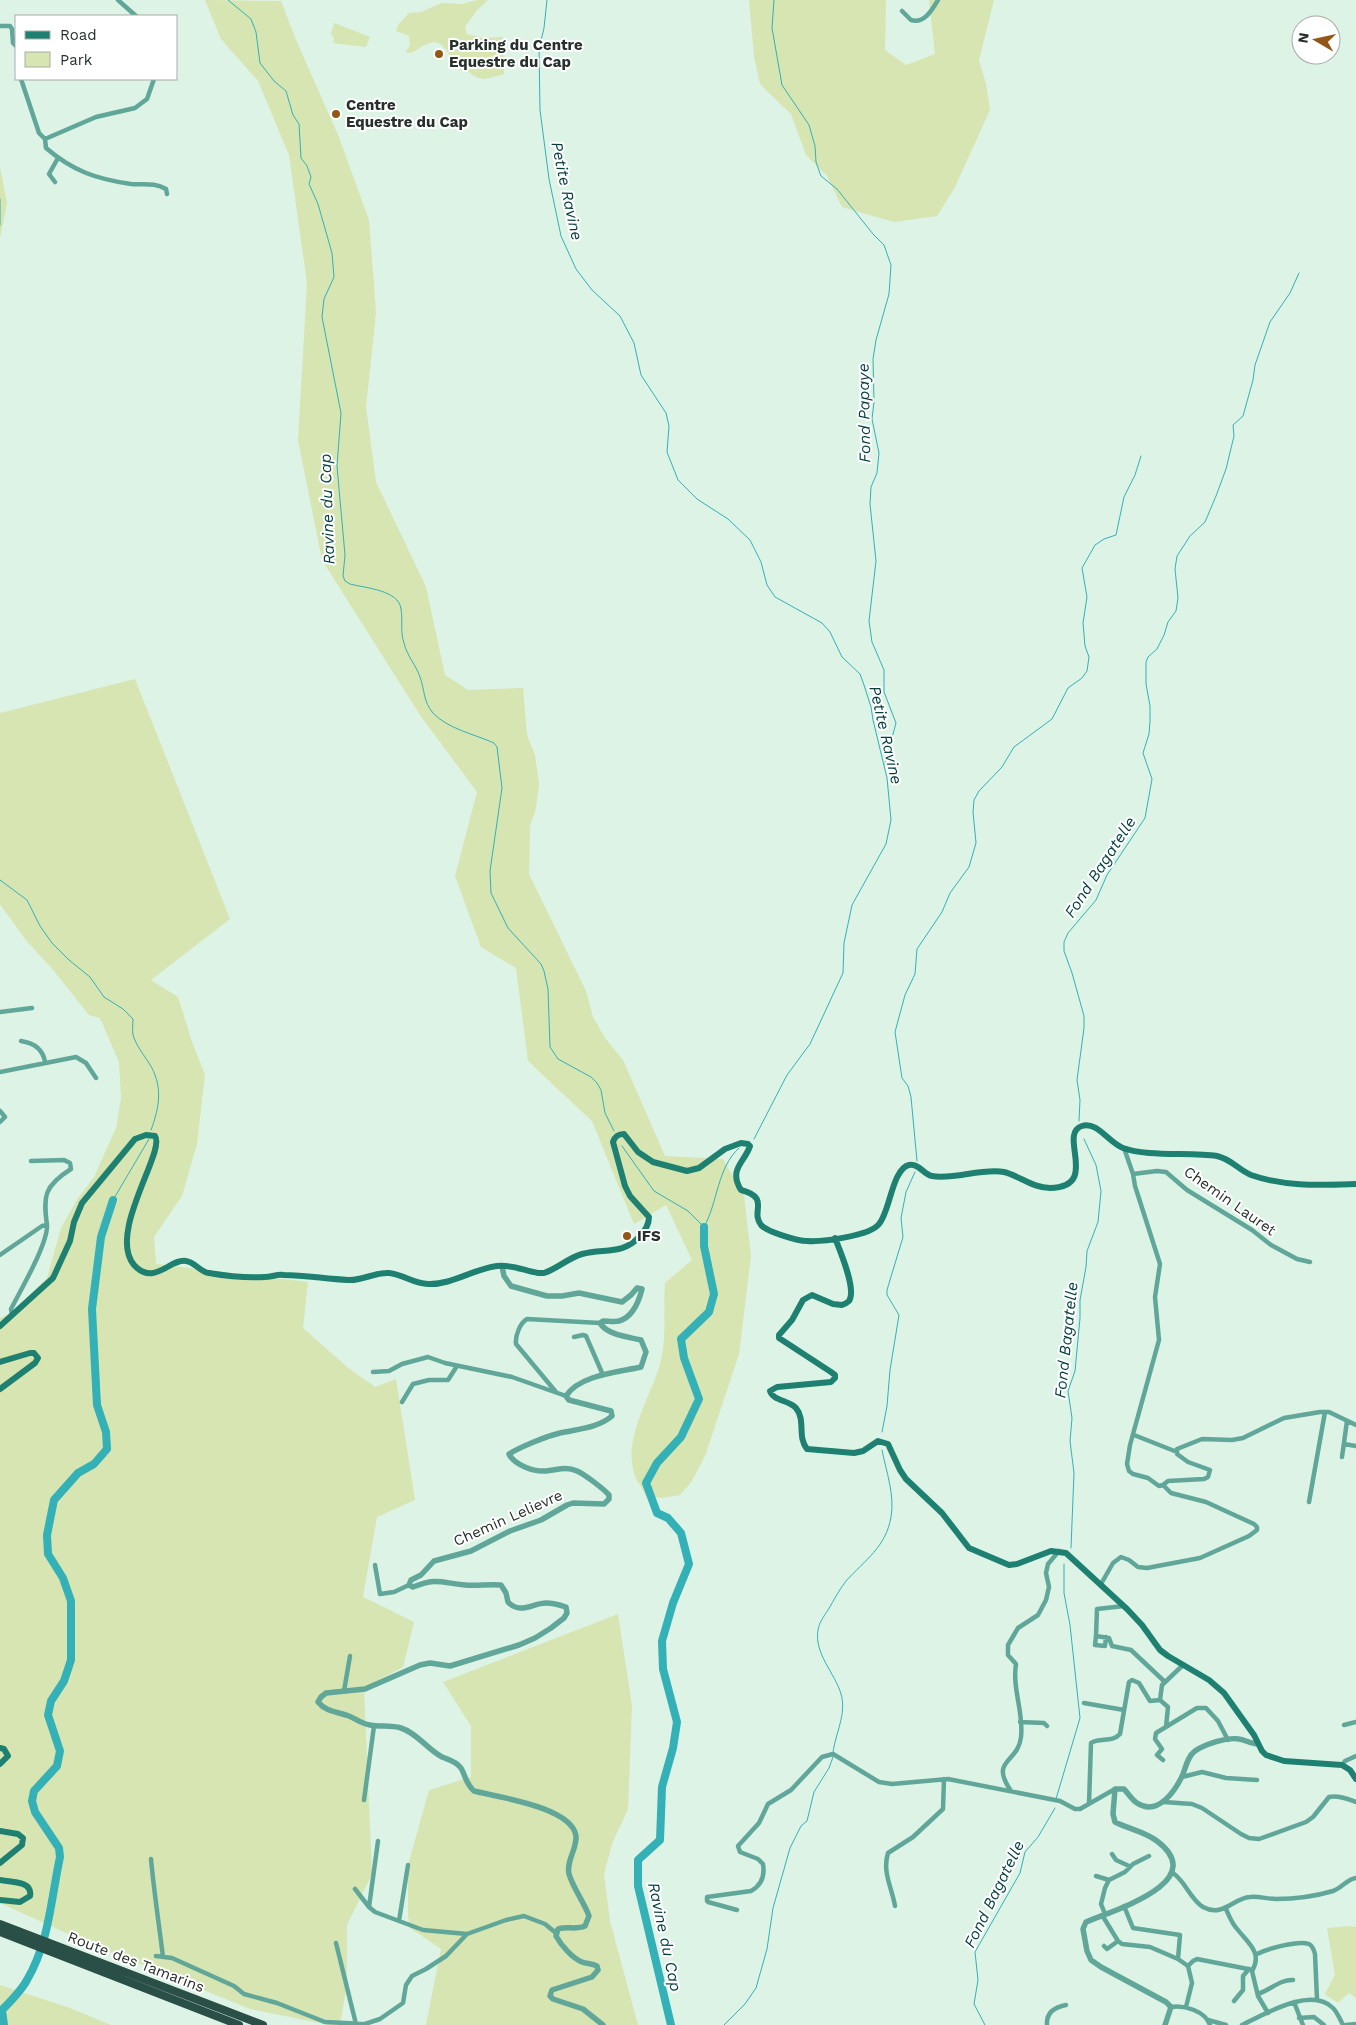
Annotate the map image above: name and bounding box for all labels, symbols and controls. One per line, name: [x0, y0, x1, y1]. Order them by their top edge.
legend: [15, 15, 178, 80]
north arrow: [1291, 15, 1341, 65]
text: Road: [60, 26, 97, 44]
text: N: [1294, 32, 1312, 44]
place label: Parking du Centre Equestre du Cap: [449, 36, 583, 71]
marker: Parking du Centre Equestre du Cap: [433, 48, 445, 60]
text: Park: [60, 51, 93, 69]
place label: Centre Equestre du Cap: [346, 96, 468, 131]
marker: Centre Equestre du Cap: [330, 108, 342, 120]
water label: Petite Ravine: [547, 140, 587, 242]
water label: Fond Papaye: [854, 363, 874, 463]
water label: Ravine du Cap: [316, 453, 338, 565]
water label: Petite Ravine: [865, 684, 907, 786]
water label: Fond Bagatelle: [1060, 813, 1140, 921]
street label: Chemin Lauret: [1181, 1163, 1280, 1240]
place label: IFS: [637, 1227, 661, 1245]
marker: IFS: [621, 1230, 633, 1242]
water label: Fond Bagatelle: [1050, 1281, 1082, 1399]
street label: Chemin Lelievre: [451, 1486, 565, 1550]
water label: Fond Bagatelle: [960, 1837, 1028, 1951]
water label: Ravine du Cap: [644, 1881, 686, 1993]
street label: Route des Tamarins: [65, 1928, 207, 1996]

